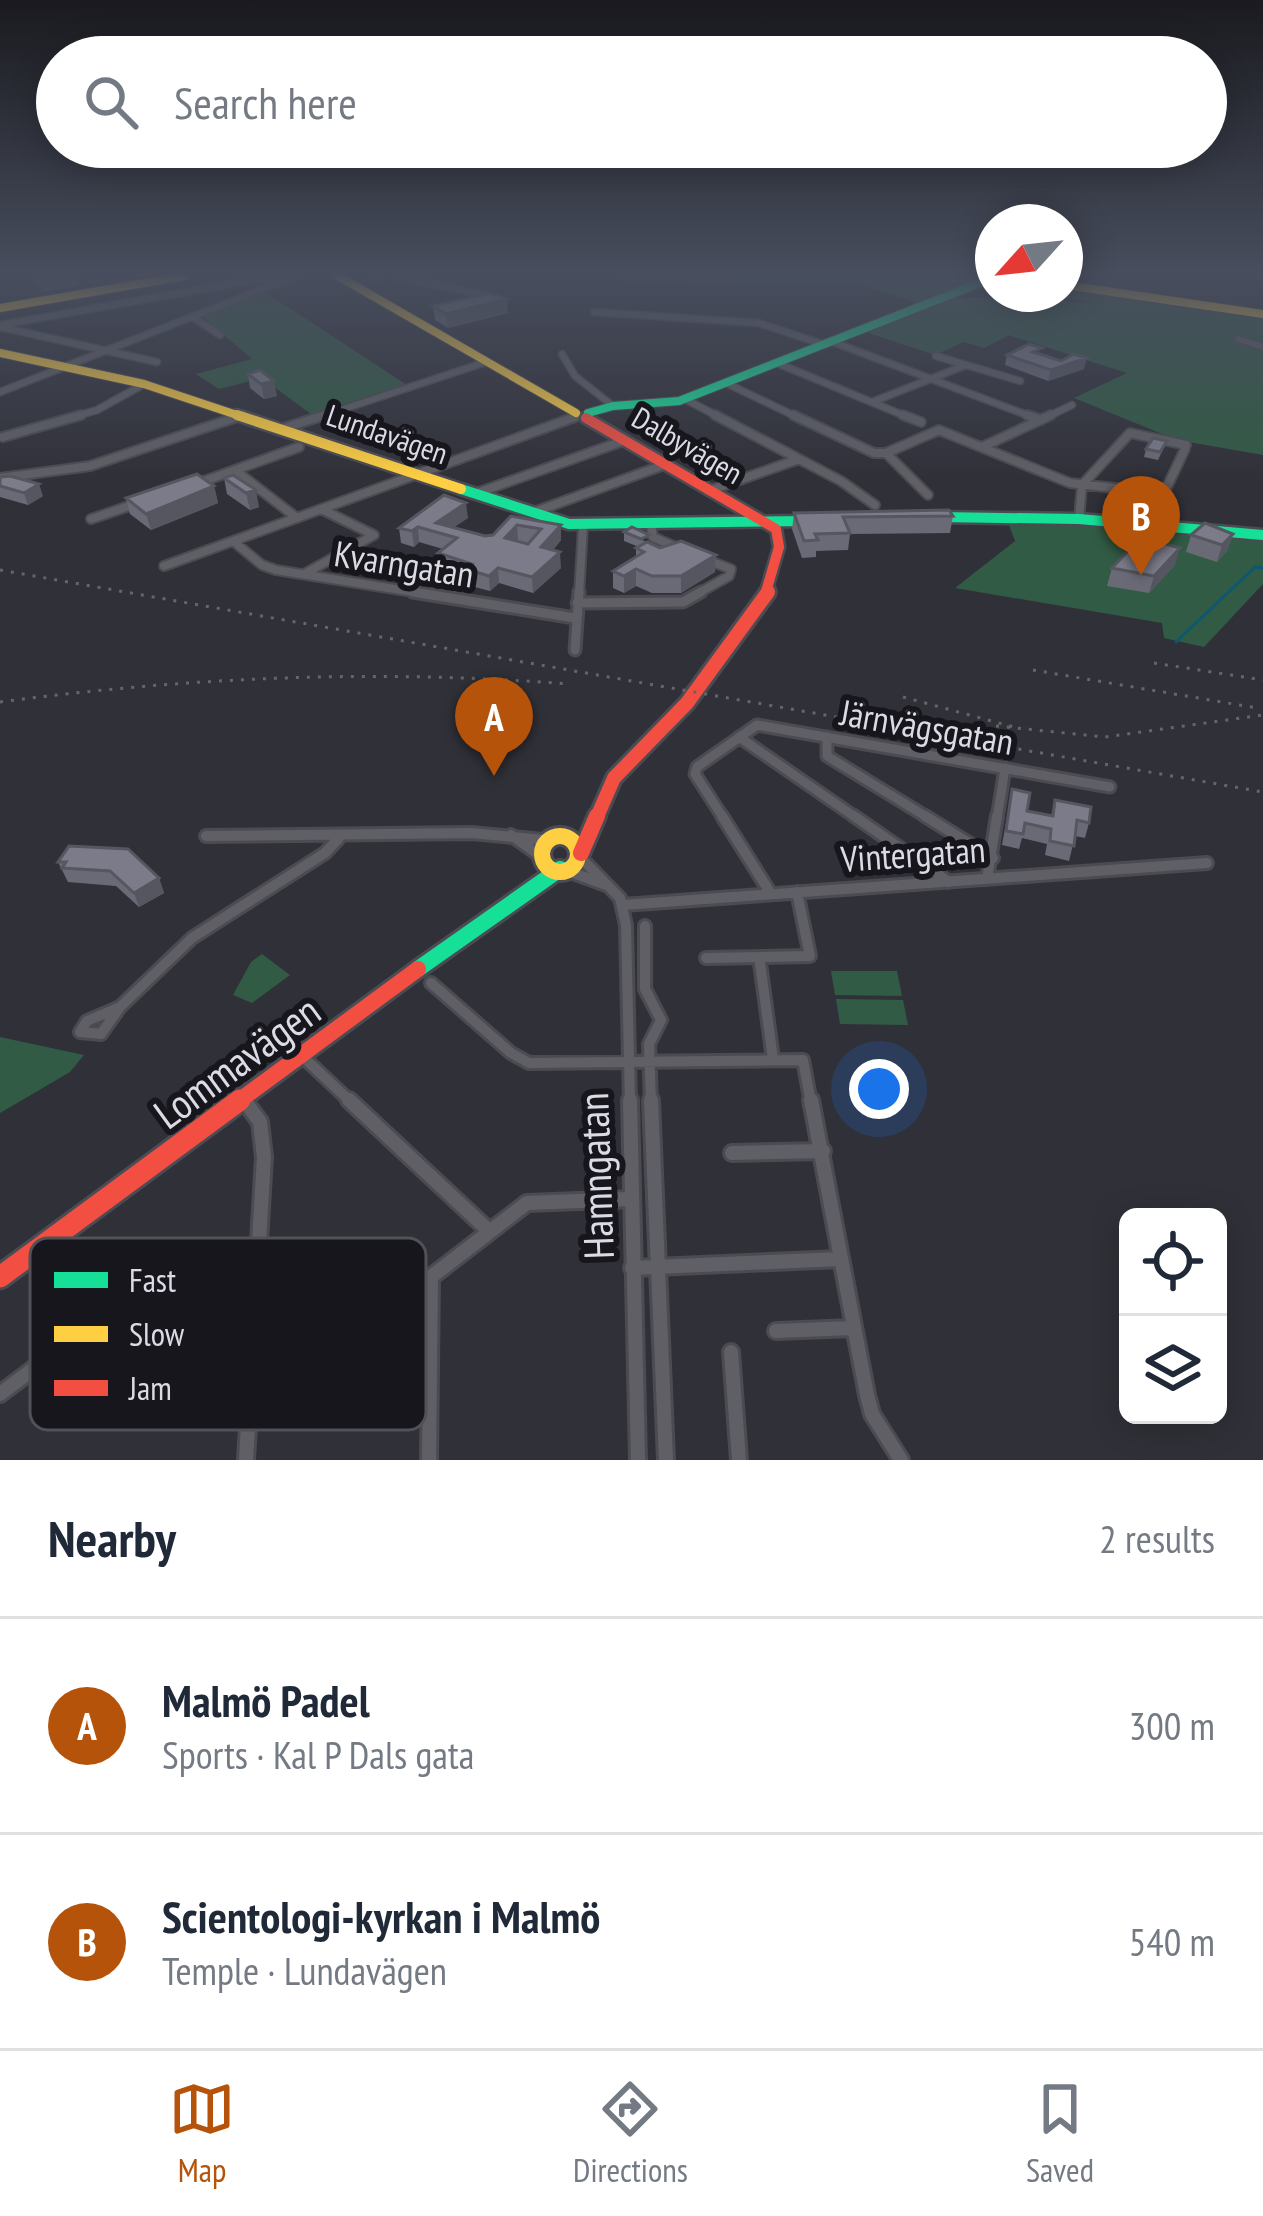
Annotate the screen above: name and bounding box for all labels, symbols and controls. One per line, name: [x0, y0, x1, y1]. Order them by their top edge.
search box: [36, 36, 1227, 168]
icon: search: [78, 69, 144, 135]
text: Search here: [174, 73, 357, 131]
north arrow: [975, 204, 1083, 312]
street label: Lundavägen: [322, 395, 453, 472]
street label: Dalbyvägen: [625, 397, 750, 492]
pin: B: [1102, 476, 1180, 575]
street label: Kvarngatan: [331, 529, 477, 598]
pin: A: [455, 677, 533, 776]
street label: Järnvägsgatan: [836, 688, 1017, 765]
street label: Vintergatan: [838, 825, 987, 882]
street label: Lommavägen: [143, 983, 331, 1140]
your location: [849, 1059, 909, 1119]
street label: Hamngatan: [565, 1092, 626, 1260]
map controls: [1119, 1208, 1227, 1424]
button: locate: [1119, 1208, 1227, 1316]
legend: [30, 1238, 426, 1430]
text: Fast: [129, 1258, 176, 1301]
text: Slow: [129, 1312, 185, 1355]
button: layers: [1119, 1316, 1227, 1424]
text: Jam: [128, 1366, 172, 1409]
text: Nearby: [48, 1505, 176, 1571]
text: 2 results: [1099, 1513, 1215, 1564]
text: Malmö Padel: [162, 1671, 370, 1729]
text: A: [77, 1700, 97, 1751]
text: 300 m: [1129, 1700, 1215, 1751]
text: Sports · Kal P Dals gata: [162, 1729, 474, 1780]
text: Scientologi-kyrkan i Malmö: [162, 1887, 600, 1945]
text: B: [77, 1916, 97, 1967]
text: 540 m: [1129, 1916, 1215, 1967]
text: Temple · Lundavägen: [162, 1945, 447, 1996]
tab: Map: [169, 2076, 235, 2191]
tab: Directions: [573, 2076, 688, 2191]
tab: Saved: [1026, 2076, 1094, 2191]

